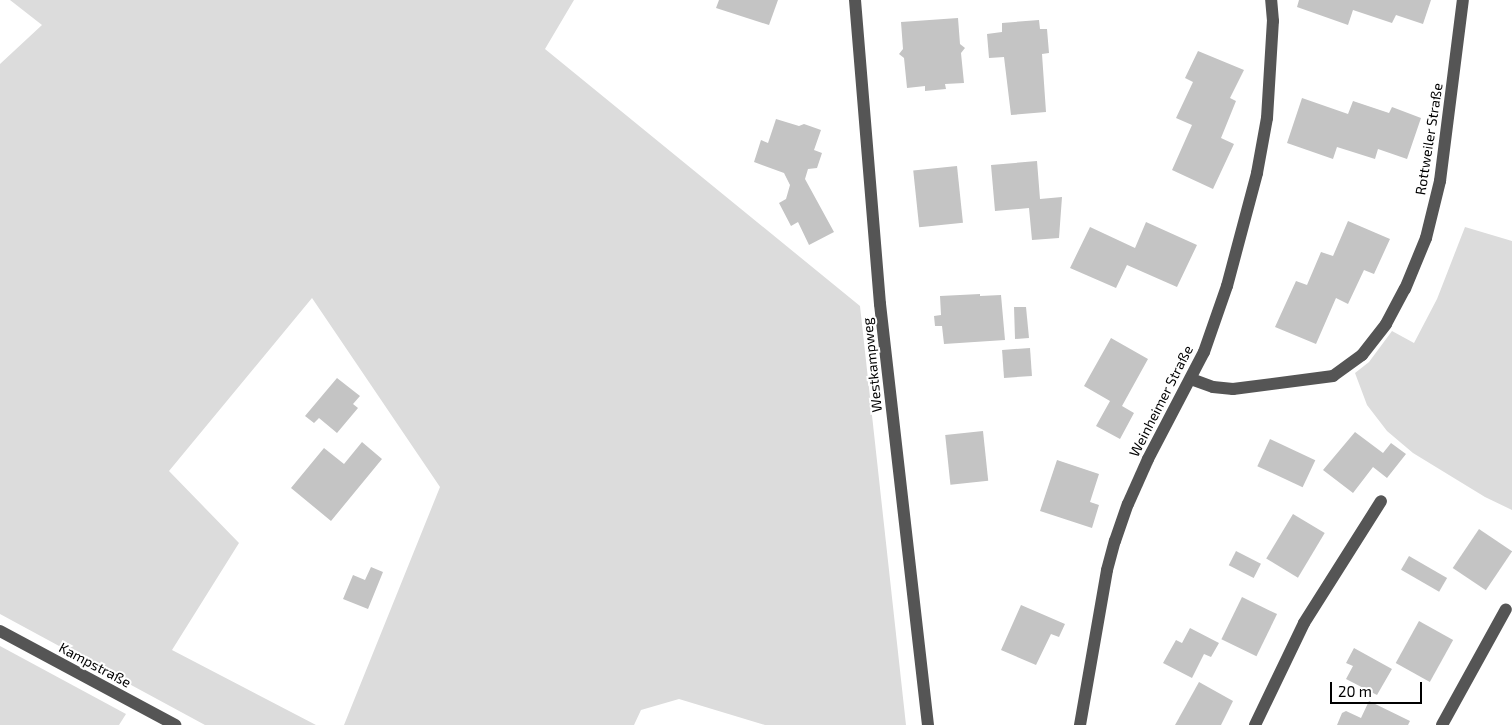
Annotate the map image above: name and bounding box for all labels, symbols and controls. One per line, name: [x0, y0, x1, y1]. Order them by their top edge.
street label: Rottweiler Straße: [1412, 82, 1446, 196]
street label: Westkampweg: [859, 317, 885, 413]
street label: Weinheimer Straße: [1126, 342, 1196, 460]
street label: Kampstraße: [56, 639, 134, 691]
scale bar: [1332, 672, 1424, 704]
text: 20 m: [1338, 682, 1372, 700]

